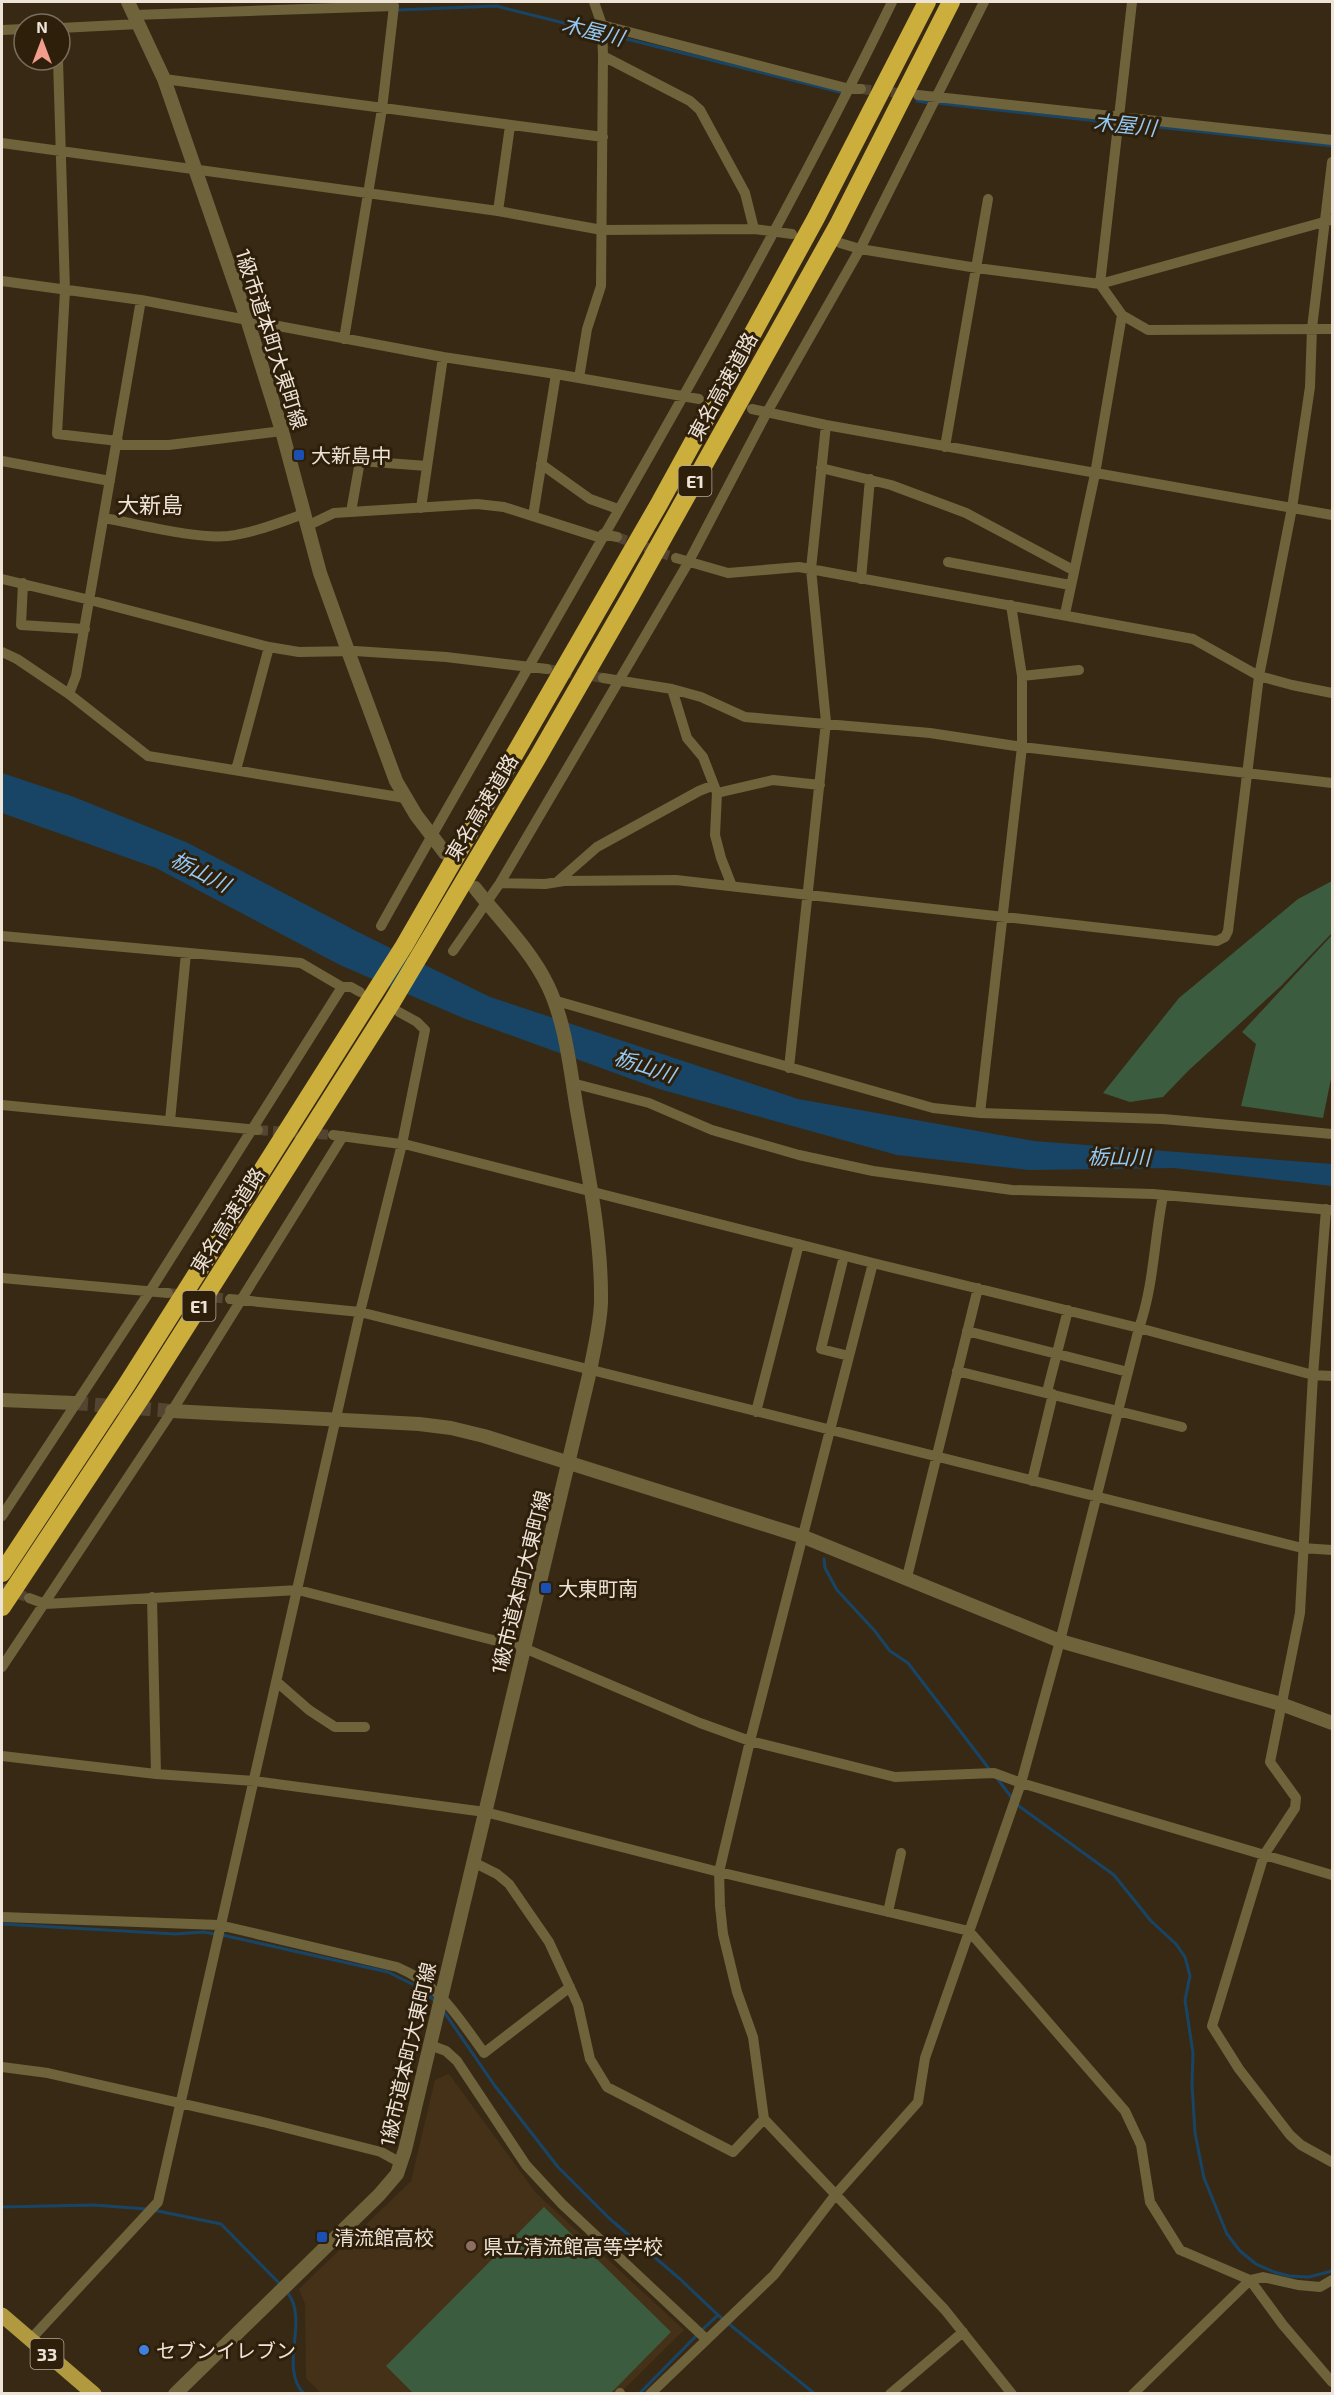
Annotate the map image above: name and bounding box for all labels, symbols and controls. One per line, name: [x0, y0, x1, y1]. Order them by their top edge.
water label: 木屋川: [559, 10, 629, 50]
north arrow: [12, 12, 72, 72]
text: N: [36, 17, 48, 36]
water label: 木屋川: [1092, 108, 1160, 140]
street label: 1級市道本町大東町線: [232, 246, 312, 432]
street label: 東名高速道路: [682, 328, 762, 444]
place label: 大新島中: [311, 443, 391, 467]
marker: 大新島中: [292, 448, 306, 462]
road number: E1: [678, 466, 712, 496]
district label: 大新島: [117, 491, 183, 517]
street label: 東名高速道路: [440, 749, 522, 865]
water label: 栃山川: [167, 846, 237, 897]
water label: 栃山川: [611, 1043, 681, 1087]
water label: 栃山川: [1087, 1143, 1153, 1169]
street label: 東名高速道路: [185, 1163, 269, 1277]
road number: E1: [182, 1291, 216, 1321]
street label: 1級市道本町大東町線: [486, 1488, 554, 1676]
place label: 大東町南: [558, 1576, 638, 1600]
marker: 大東町南: [539, 1581, 553, 1595]
street label: 1級市道本町大東町線: [374, 1960, 440, 2148]
place label: 清流館高校: [334, 2225, 434, 2249]
marker: 清流館高校: [315, 2230, 329, 2244]
place label: 県立清流館高等学校: [483, 2234, 663, 2258]
marker: 県立清流館高等学校: [464, 2239, 478, 2253]
place label: セブンイレブン: [156, 2338, 296, 2362]
road number: 33: [30, 2339, 63, 2369]
marker: セブンイレブン: [137, 2343, 151, 2357]

